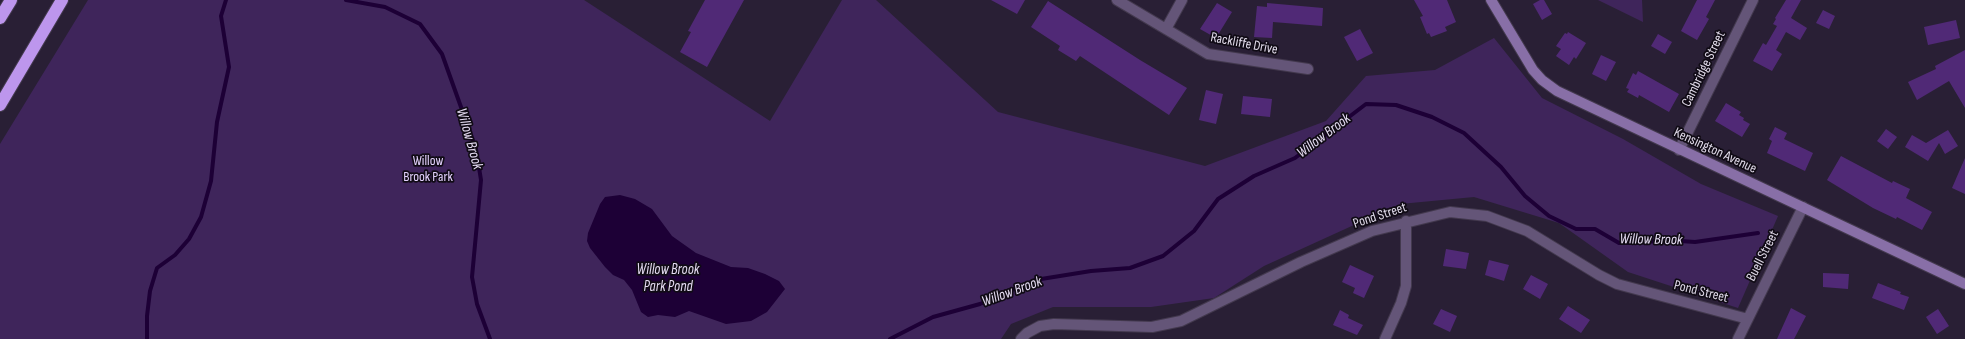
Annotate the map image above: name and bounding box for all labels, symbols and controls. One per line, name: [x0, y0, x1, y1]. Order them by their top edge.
street label: Cambridge Street: [1678, 28, 1730, 110]
street label: Rackliffe Drive: [1209, 29, 1279, 59]
water label: Willow Brook: [452, 106, 486, 172]
water label: Willow Brook: [1294, 110, 1354, 162]
street label: Kensington Avenue: [1671, 125, 1759, 177]
park label: Willow Brook Park: [403, 153, 453, 186]
street label: Pond Street: [1351, 199, 1409, 233]
street label: Buell Street: [1743, 228, 1783, 284]
water label: Willow Brook: [1619, 230, 1683, 250]
water label: Willow Brook Park Pond: [637, 261, 699, 296]
water label: Willow Brook: [979, 273, 1045, 311]
street label: Pond Street: [1672, 277, 1730, 307]

